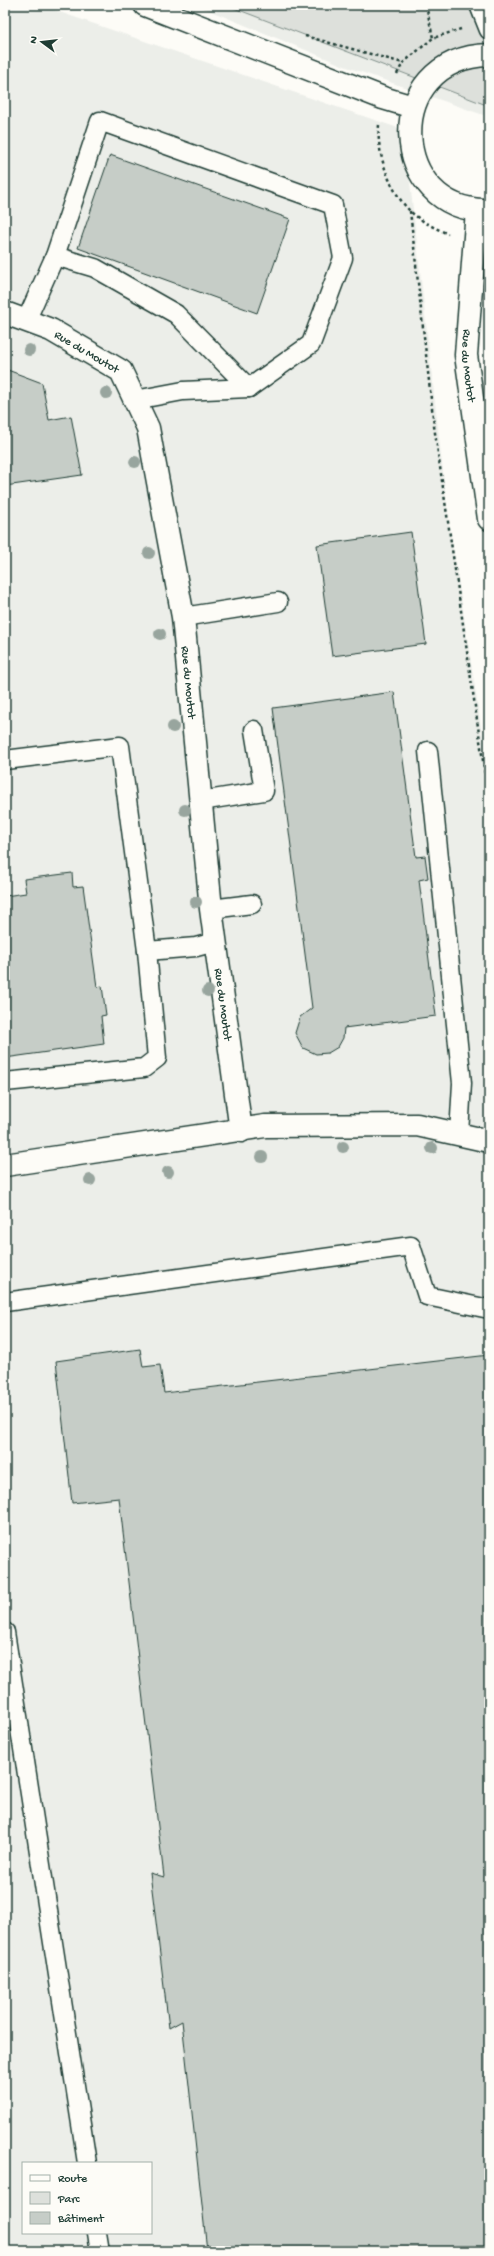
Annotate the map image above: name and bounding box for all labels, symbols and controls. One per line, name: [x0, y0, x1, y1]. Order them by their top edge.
north arrow: [22, 22, 62, 62]
text: N: [28, 35, 41, 45]
street label: Rue du Moutot: [51, 329, 122, 378]
street label: Rue du Moutot: [457, 329, 478, 404]
street label: Rue du Moutot: [177, 646, 198, 720]
street label: Rue du Moutot: [210, 968, 234, 1043]
legend: [22, 2162, 152, 2234]
text: Route: [58, 2173, 88, 2187]
text: Parc: [57, 2193, 81, 2207]
text: Bâtiment: [57, 2213, 105, 2227]

